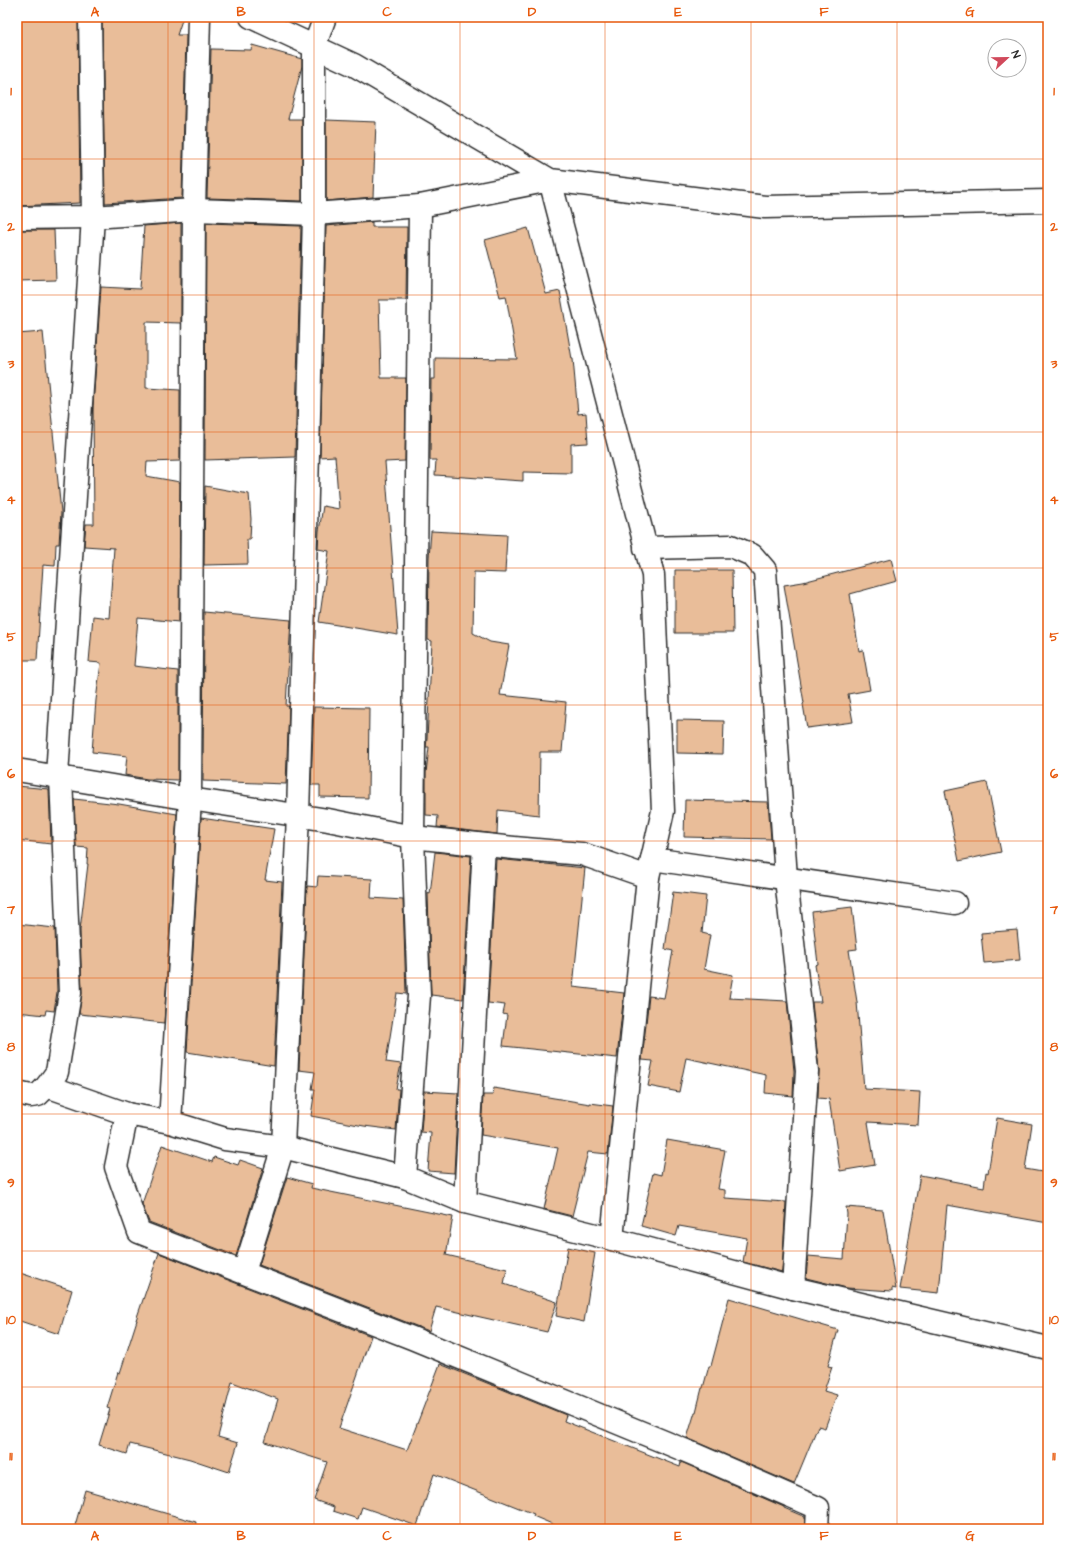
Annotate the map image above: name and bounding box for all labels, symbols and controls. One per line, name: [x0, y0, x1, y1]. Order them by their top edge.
text: A: [91, 3, 100, 21]
text: B: [236, 3, 246, 21]
text: C: [382, 3, 392, 21]
text: D: [528, 3, 537, 21]
text: E: [674, 3, 682, 21]
text: F: [819, 3, 829, 21]
text: G: [965, 3, 975, 21]
north arrow: [987, 38, 1027, 78]
text: N: [1008, 48, 1024, 61]
text: 1: [10, 82, 12, 100]
text: 1: [1053, 82, 1055, 100]
text: 2: [6, 218, 15, 236]
text: 2: [1049, 218, 1058, 236]
text: 3: [7, 355, 15, 373]
text: 3: [1050, 355, 1058, 373]
text: 4: [7, 491, 16, 509]
text: 4: [1050, 491, 1059, 509]
text: 5: [6, 628, 16, 646]
text: 5: [1049, 628, 1059, 646]
text: 6: [7, 765, 16, 783]
text: 6: [1050, 765, 1059, 783]
text: 7: [6, 901, 16, 919]
text: 7: [1049, 901, 1059, 919]
text: 8: [7, 1038, 16, 1056]
text: 8: [1050, 1038, 1059, 1056]
text: 9: [7, 1174, 15, 1192]
text: 9: [1050, 1174, 1058, 1192]
text: 10: [6, 1311, 17, 1329]
text: 10: [1049, 1311, 1060, 1329]
text: 11: [9, 1447, 13, 1465]
text: 11: [1052, 1447, 1056, 1465]
text: A: [91, 1527, 100, 1545]
text: B: [236, 1527, 246, 1545]
text: C: [382, 1527, 392, 1545]
text: D: [528, 1527, 537, 1545]
text: E: [674, 1527, 682, 1545]
text: F: [819, 1527, 829, 1545]
text: G: [965, 1527, 975, 1545]

